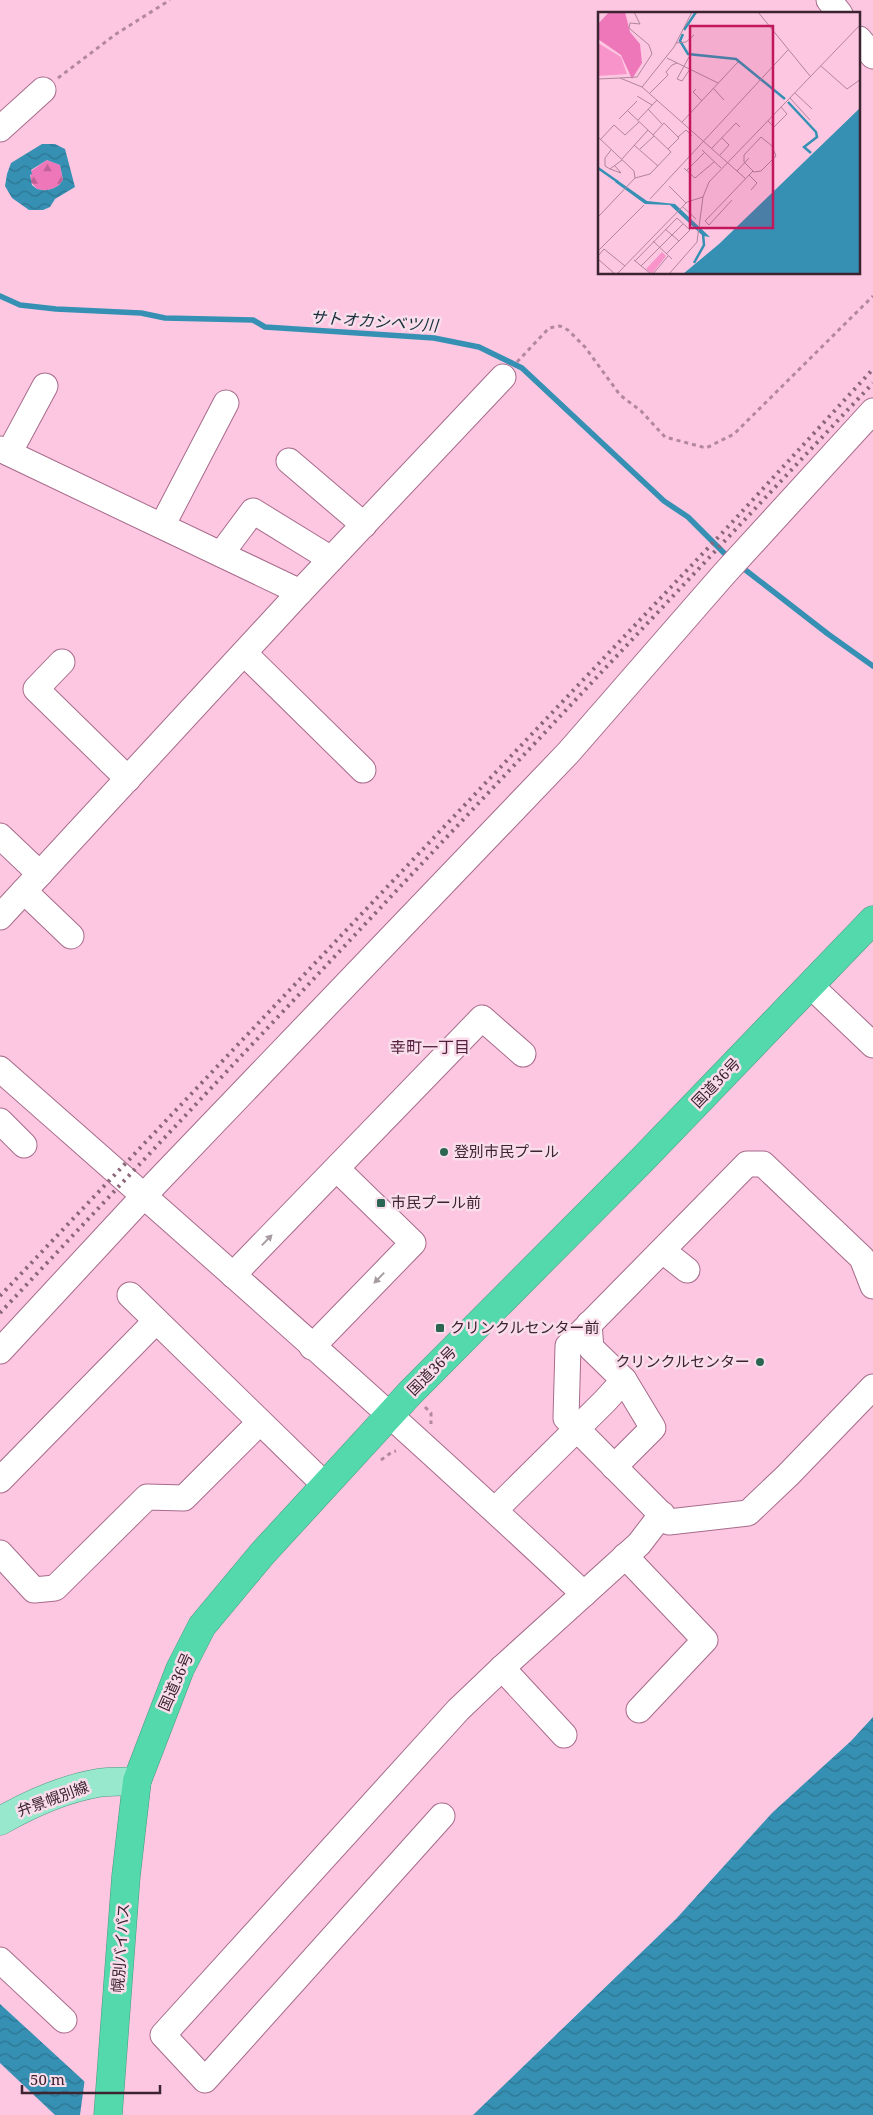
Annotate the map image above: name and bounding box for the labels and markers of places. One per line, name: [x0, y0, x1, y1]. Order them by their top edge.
place label: 登別市民プール: [454, 1141, 559, 1161]
marker: 登別市民プール: [438, 1146, 450, 1158]
place label: 市民プール前: [391, 1192, 481, 1212]
marker: 市民プール前: [375, 1197, 387, 1209]
place label: クリンクルセンター前: [450, 1317, 600, 1337]
marker: クリンクルセンター前: [434, 1322, 446, 1334]
place label: クリンクルセンター: [615, 1351, 750, 1371]
marker: クリンクルセンター: [754, 1356, 766, 1368]

